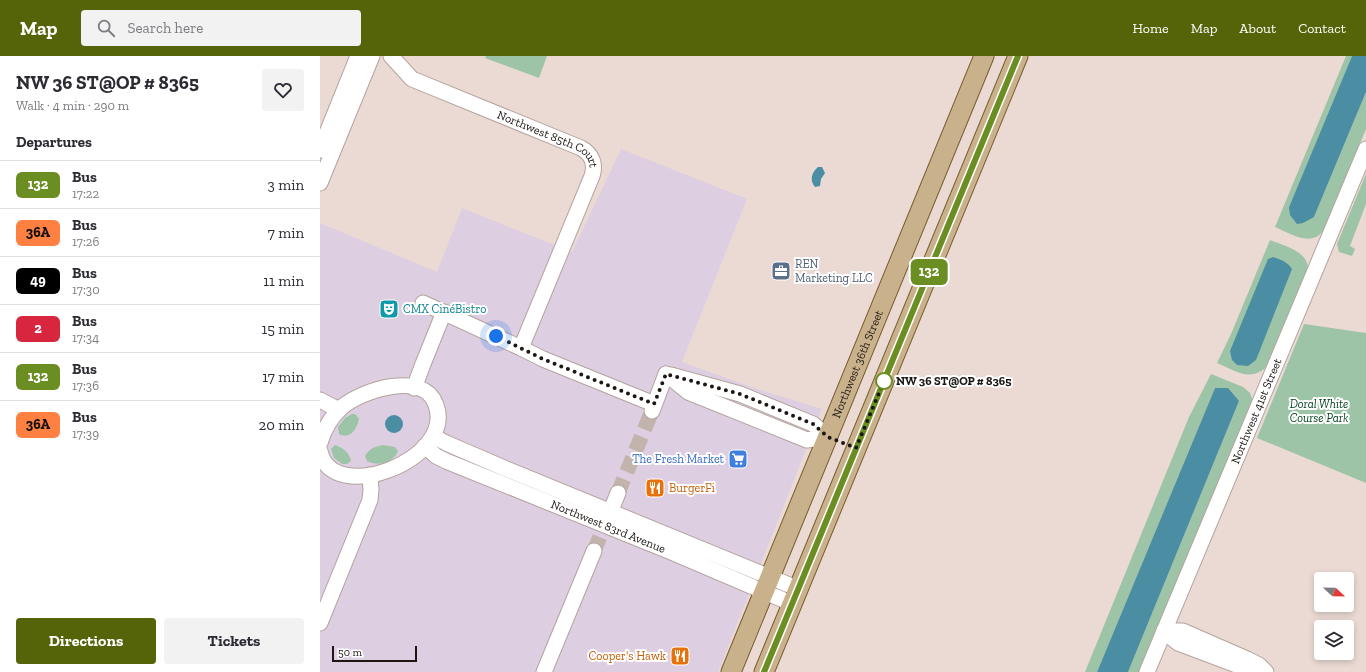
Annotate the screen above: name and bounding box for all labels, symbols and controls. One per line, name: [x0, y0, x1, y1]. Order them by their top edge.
search box: [81, 10, 361, 46]
text: Map: [20, 17, 57, 40]
icon: search: [95, 17, 117, 39]
text: Search here: [127, 19, 203, 37]
text: Home: [1133, 20, 1169, 37]
text: Map: [1191, 20, 1217, 37]
text: About: [1239, 20, 1276, 37]
text: Contact: [1298, 20, 1346, 37]
button: heart: [262, 69, 304, 111]
text: NW 36 ST@OP # 8365: [16, 71, 199, 94]
text: Walk · 4 min · 290 m: [16, 98, 129, 113]
street label: Northwest 85th Court: [495, 108, 601, 169]
text: Departures: [16, 133, 92, 151]
text: Bus: [72, 168, 97, 186]
text: 132: [28, 176, 48, 193]
text: 3 min: [268, 176, 304, 194]
text: 17:22: [72, 186, 99, 201]
text: Bus: [72, 216, 97, 234]
text: 36A: [26, 224, 50, 241]
text: 7 min: [268, 224, 304, 242]
text: 17:26: [72, 234, 99, 249]
place label: REN Marketing LLC: [795, 257, 873, 285]
line badge: 132: [906, 259, 952, 285]
office icon: REN Marketing LLC: [770, 260, 792, 282]
text: 132: [919, 263, 939, 280]
text: Bus: [72, 264, 97, 282]
text: 49: [30, 272, 46, 289]
text: 11 min: [263, 272, 304, 290]
text: 17:30: [72, 282, 100, 297]
theatre icon: CMX CinéBistro: [378, 298, 400, 320]
place label: CMX CinéBistro: [403, 302, 486, 316]
street label: Northwest 36th Street: [829, 307, 886, 420]
text: Bus: [72, 312, 97, 330]
text: 2: [34, 320, 42, 337]
text: 15 min: [261, 320, 304, 338]
your location: [486, 326, 506, 346]
text: 17:34: [72, 330, 99, 345]
street label: Northwest 41st Street: [1228, 356, 1285, 466]
text: Bus: [72, 360, 97, 378]
text: 132: [28, 368, 48, 385]
text: 17 min: [262, 368, 304, 386]
marker: NW 36 ST@OP # 8365: [875, 372, 893, 390]
place label: NW 36 ST@OP # 8365: [896, 374, 1012, 388]
text: 17:36: [72, 378, 99, 393]
park label: Doral White Course Park: [1290, 397, 1349, 425]
text: Bus: [72, 408, 97, 426]
text: 36A: [26, 416, 50, 433]
text: 20 min: [258, 416, 304, 434]
text: 17:39: [72, 426, 99, 441]
supermarket icon: The Fresh Market: [727, 448, 749, 470]
place label: The Fresh Market: [632, 452, 725, 466]
restaurant icon: BurgerFi: [644, 477, 666, 499]
place label: BurgerFi: [669, 481, 716, 495]
street label: Northwest 83rd Avenue: [549, 497, 668, 556]
north arrow: [1314, 572, 1354, 612]
map controls: [1314, 572, 1354, 660]
button: Directions: [16, 618, 156, 664]
button: Tickets: [164, 618, 304, 664]
button: layers: [1314, 620, 1354, 660]
scale bar: [332, 644, 417, 663]
restaurant icon: Cooper's Hawk: [669, 645, 691, 667]
text: 50 m: [338, 646, 362, 659]
place label: Cooper's Hawk: [589, 649, 667, 663]

